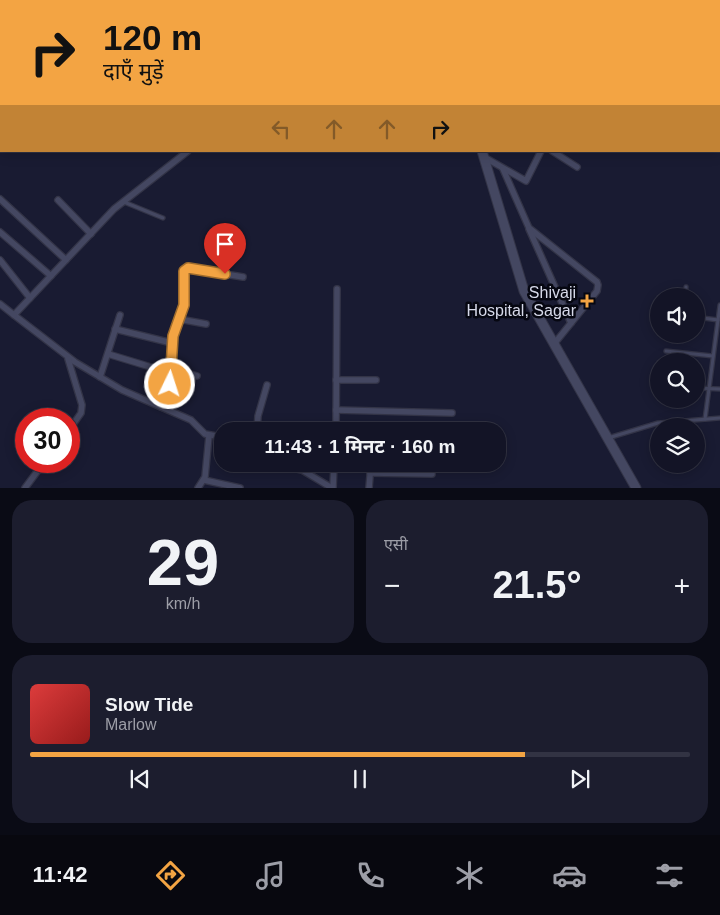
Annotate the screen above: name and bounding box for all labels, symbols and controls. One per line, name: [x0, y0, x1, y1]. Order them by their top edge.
text: 120 m: [103, 18, 202, 57]
icon: right: [20, 20, 85, 85]
text: दाएँ मुड़ें: [103, 59, 164, 84]
icon: left: [267, 115, 295, 143]
icon: ahead: [320, 115, 348, 143]
icon: ahead: [373, 115, 401, 143]
icon: right: [426, 115, 454, 143]
pin: [204, 223, 246, 274]
icon: arrive: [211, 230, 239, 258]
place label: Shivaji Hospital, Sagar: [467, 284, 577, 319]
map controls: [650, 288, 705, 473]
button: sound: [650, 288, 705, 343]
marker: Shivaji Hospital, Sagar: [580, 294, 594, 308]
button: search: [650, 353, 705, 408]
position arrow: [143, 357, 195, 409]
speed limit sign: 30: [15, 408, 80, 473]
button: layers: [650, 418, 705, 473]
text: 11:43 · 1 मिनट · 160 m: [265, 436, 455, 457]
text: 29: [147, 526, 219, 599]
text: एसी: [384, 536, 408, 553]
text: 21.5°: [492, 564, 582, 606]
text: −: [384, 570, 400, 601]
text: +: [674, 570, 690, 601]
text: km/h: [166, 595, 200, 612]
text: Slow Tide: [105, 694, 193, 715]
text: Marlow: [105, 716, 157, 733]
icon: previous: [126, 765, 154, 793]
icon: pause: [346, 765, 374, 793]
icon: next: [566, 765, 594, 793]
icon: directions: [153, 858, 188, 893]
icon: music: [253, 858, 288, 893]
icon: phone: [353, 858, 388, 893]
icon: climate: [452, 858, 487, 893]
icon: car: [552, 858, 587, 893]
icon: filters: [652, 858, 687, 893]
text: 11:42: [32, 862, 88, 887]

